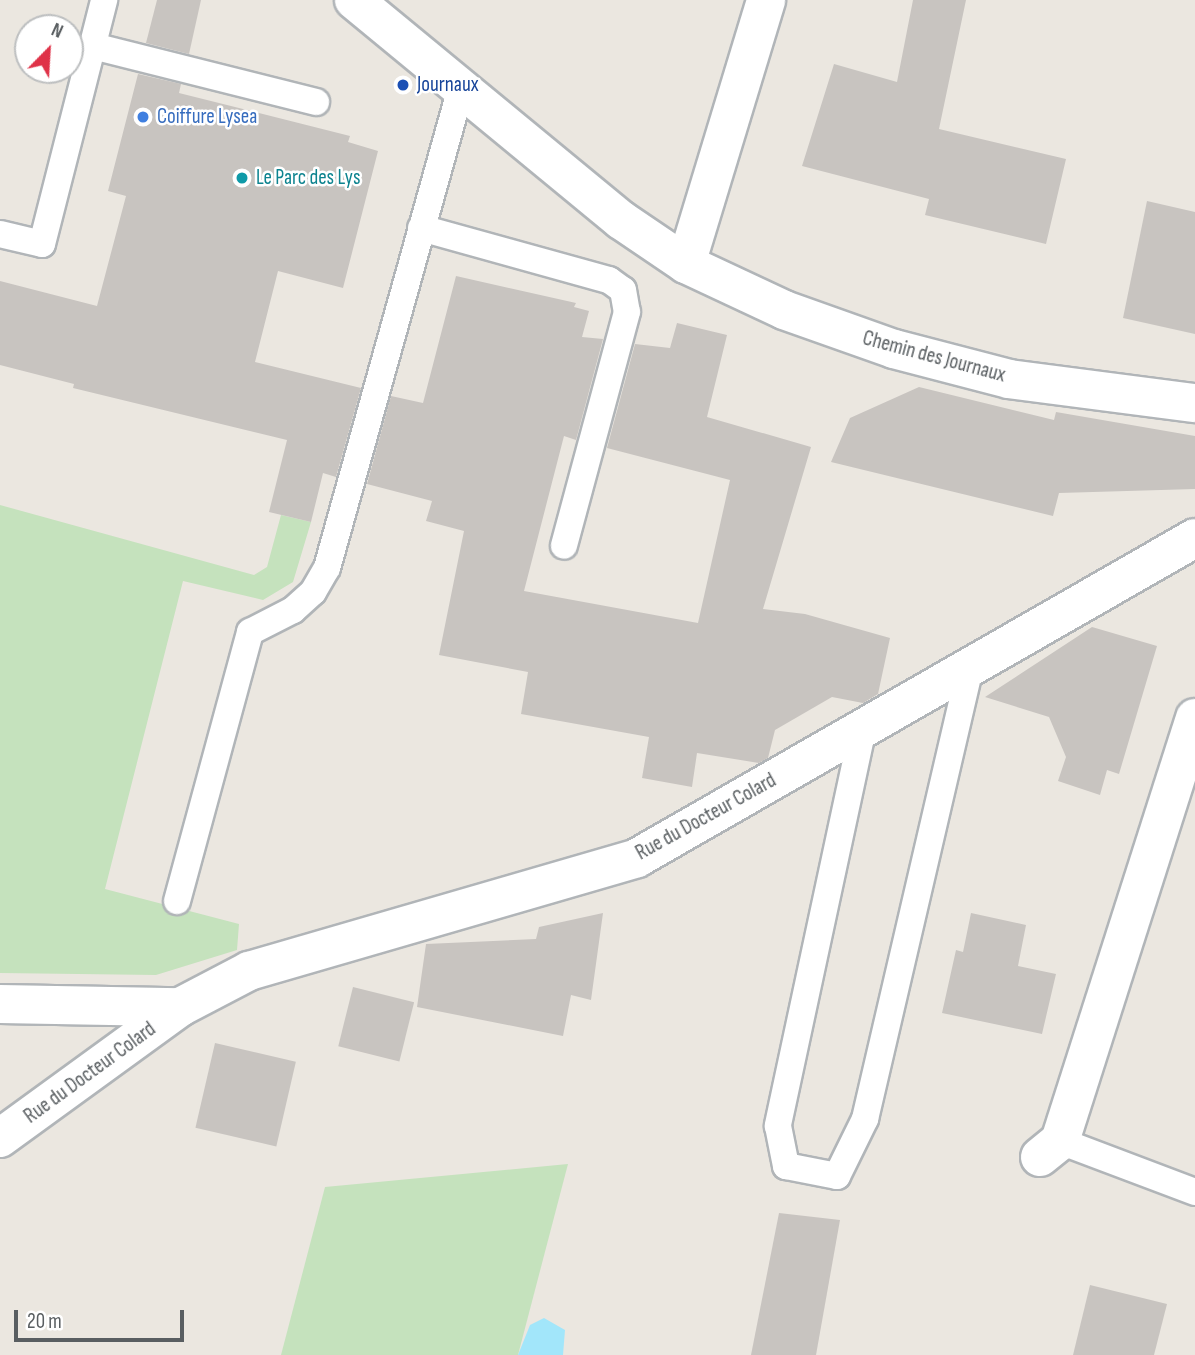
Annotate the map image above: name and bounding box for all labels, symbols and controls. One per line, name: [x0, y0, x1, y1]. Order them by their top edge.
north arrow: [14, 14, 84, 84]
text: N: [48, 19, 66, 44]
place label: Journaux: [417, 72, 479, 98]
marker: Journaux: [395, 77, 411, 93]
place label: Coiffure Lysea: [157, 104, 257, 130]
marker: Coiffure Lysea: [135, 109, 151, 125]
place label: Le Parc des Lys: [256, 165, 360, 191]
marker: Le Parc des Lys: [234, 170, 250, 186]
street label: Chemin des Journaux: [860, 326, 1008, 388]
street label: Rue du Docteur Colard: [631, 768, 781, 866]
street label: Rue du Docteur Colard: [19, 1017, 161, 1129]
scale bar: [18, 1296, 187, 1340]
text: 20 m: [27, 1309, 62, 1334]

